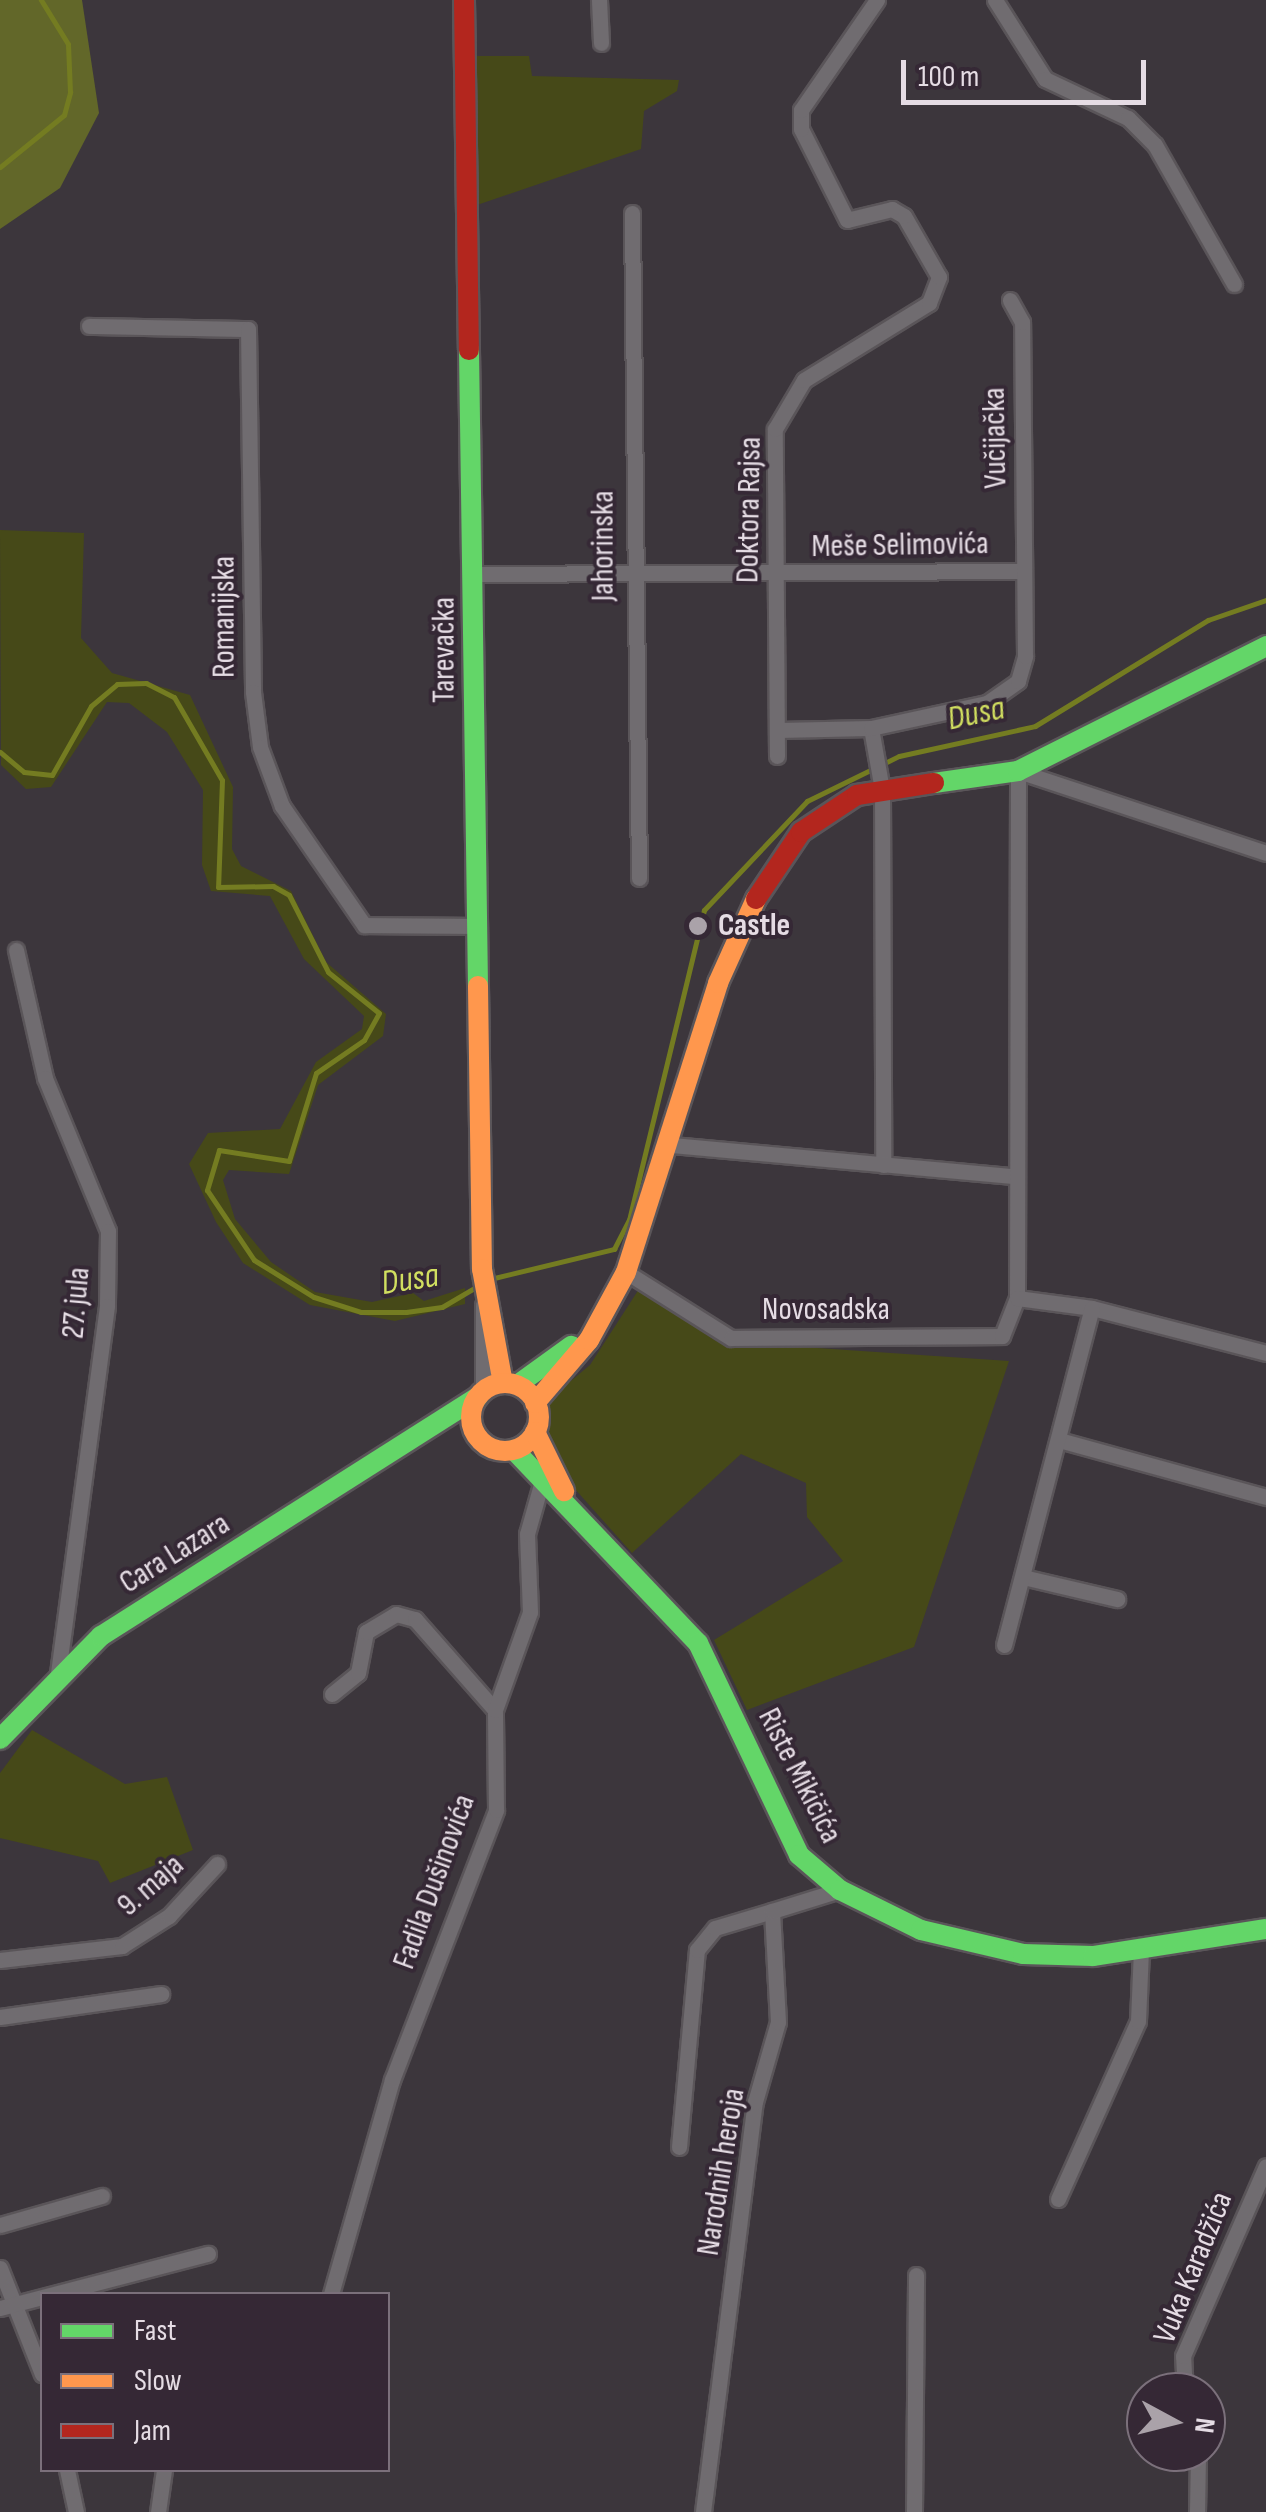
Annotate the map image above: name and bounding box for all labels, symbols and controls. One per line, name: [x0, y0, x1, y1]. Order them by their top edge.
scale bar: [906, 40, 1151, 102]
text: 100 m: [918, 59, 979, 95]
street label: Vučijačka: [976, 387, 1016, 489]
street label: Doktora Rajsa: [730, 437, 770, 583]
street label: Jahorinska: [585, 491, 623, 601]
street label: Meše Selimovića: [811, 525, 989, 567]
street label: Romanijska: [206, 556, 244, 678]
street label: Tarevačka: [426, 597, 464, 703]
water label: Dusa: [943, 687, 1009, 741]
place label: Castle: [718, 907, 790, 945]
marker: Castle: [687, 915, 709, 937]
water label: Dusa: [378, 1255, 442, 1305]
street label: 27. jula: [55, 1266, 99, 1340]
street label: Novosadska: [762, 1291, 890, 1329]
street label: Cara Lazara: [113, 1505, 237, 1603]
street label: Riste Mikičića: [749, 1702, 849, 1850]
street label: Fadila Dušinovića: [386, 1790, 484, 1974]
street label: 9. maja: [110, 1847, 192, 1925]
street label: Narodnih heroja: [690, 2086, 754, 2258]
street label: Vuka Karadžića: [1146, 2187, 1242, 2349]
legend: [40, 2292, 390, 2472]
text: Fast: [134, 2313, 176, 2349]
text: Slow: [134, 2363, 182, 2399]
north arrow: [1126, 2372, 1226, 2472]
text: Jam: [134, 2413, 171, 2449]
text: N: [1187, 2416, 1222, 2435]

